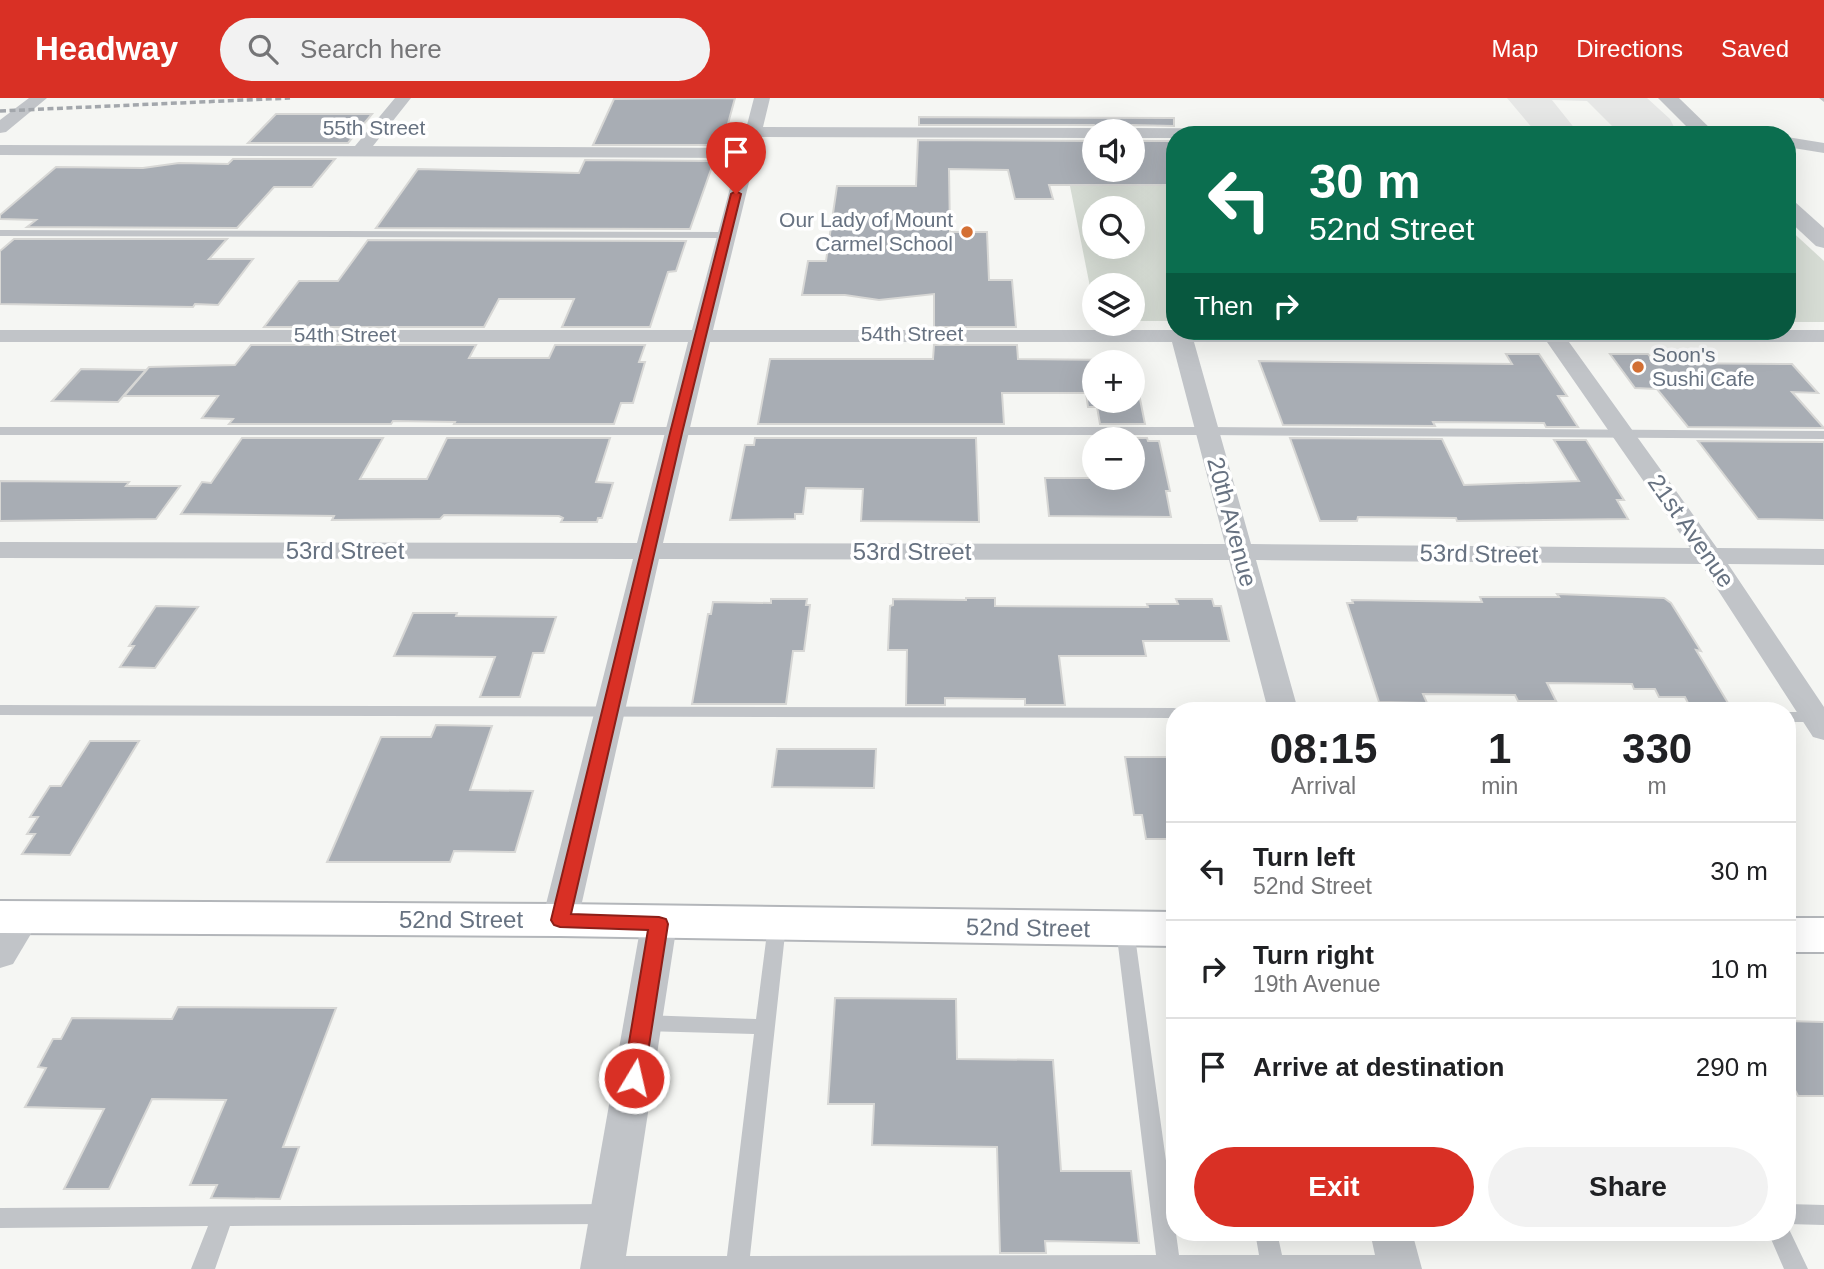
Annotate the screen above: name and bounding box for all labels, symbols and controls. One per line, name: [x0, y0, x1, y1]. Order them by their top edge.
search box: [220, 18, 710, 81]
text: Headway: [35, 30, 178, 67]
icon: search: [244, 30, 282, 68]
text: Search here: [300, 34, 442, 64]
text: Map: [1492, 35, 1538, 62]
text: Directions: [1576, 35, 1683, 62]
text: Saved: [1721, 35, 1789, 62]
street label: 55th Street: [323, 116, 426, 139]
map controls: [1082, 119, 1145, 490]
button: sound: [1082, 119, 1145, 182]
pin: [706, 122, 766, 194]
icon: arrive: [717, 133, 755, 171]
icon: left: [1194, 154, 1285, 245]
text: 30 m: [1309, 154, 1421, 208]
button: search: [1082, 196, 1145, 259]
place label: Our Lady of Mount Carmel School: [779, 208, 953, 255]
text: 52nd Street: [1309, 211, 1474, 247]
marker: Our Lady of Mount Carmel School: [959, 224, 975, 240]
button: layers: [1082, 273, 1145, 336]
icon: right: [1267, 287, 1305, 325]
text: Then: [1194, 291, 1253, 321]
street label: 54th Street: [861, 322, 964, 345]
street label: 54th Street: [294, 323, 397, 346]
place label: Soon's Sushi Cafe: [1652, 343, 1755, 390]
button: +: [1082, 350, 1145, 413]
marker: Soon's Sushi Cafe: [1630, 359, 1646, 375]
button: −: [1082, 427, 1145, 490]
street label: 20th Avenue: [1202, 454, 1263, 590]
street label: 21st Avenue: [1643, 469, 1740, 592]
street label: 53rd Street: [286, 537, 405, 564]
street label: 53rd Street: [853, 538, 972, 565]
street label: 53rd Street: [1419, 539, 1539, 568]
text: 08:15: [1270, 725, 1377, 772]
text: 1: [1488, 725, 1511, 772]
text: 330: [1622, 725, 1692, 772]
text: Arrival: [1291, 773, 1356, 799]
text: min: [1481, 773, 1518, 799]
text: m: [1648, 773, 1667, 799]
text: Turn left: [1253, 842, 1355, 872]
icon: left: [1194, 852, 1232, 890]
text: 30 m: [1710, 856, 1768, 886]
text: 52nd Street: [1253, 873, 1372, 899]
street label: 52nd Street: [399, 906, 523, 933]
street label: 52nd Street: [966, 913, 1091, 942]
text: Turn right: [1253, 940, 1374, 970]
icon: right: [1194, 950, 1232, 988]
text: 10 m: [1710, 954, 1768, 984]
text: 19th Avenue: [1253, 971, 1380, 997]
position arrow: [597, 1041, 671, 1115]
icon: arrive: [1194, 1048, 1232, 1086]
text: Arrive at destination: [1253, 1052, 1504, 1082]
text: 290 m: [1696, 1052, 1768, 1082]
button: Exit: [1194, 1147, 1474, 1227]
button: Share: [1488, 1147, 1768, 1227]

